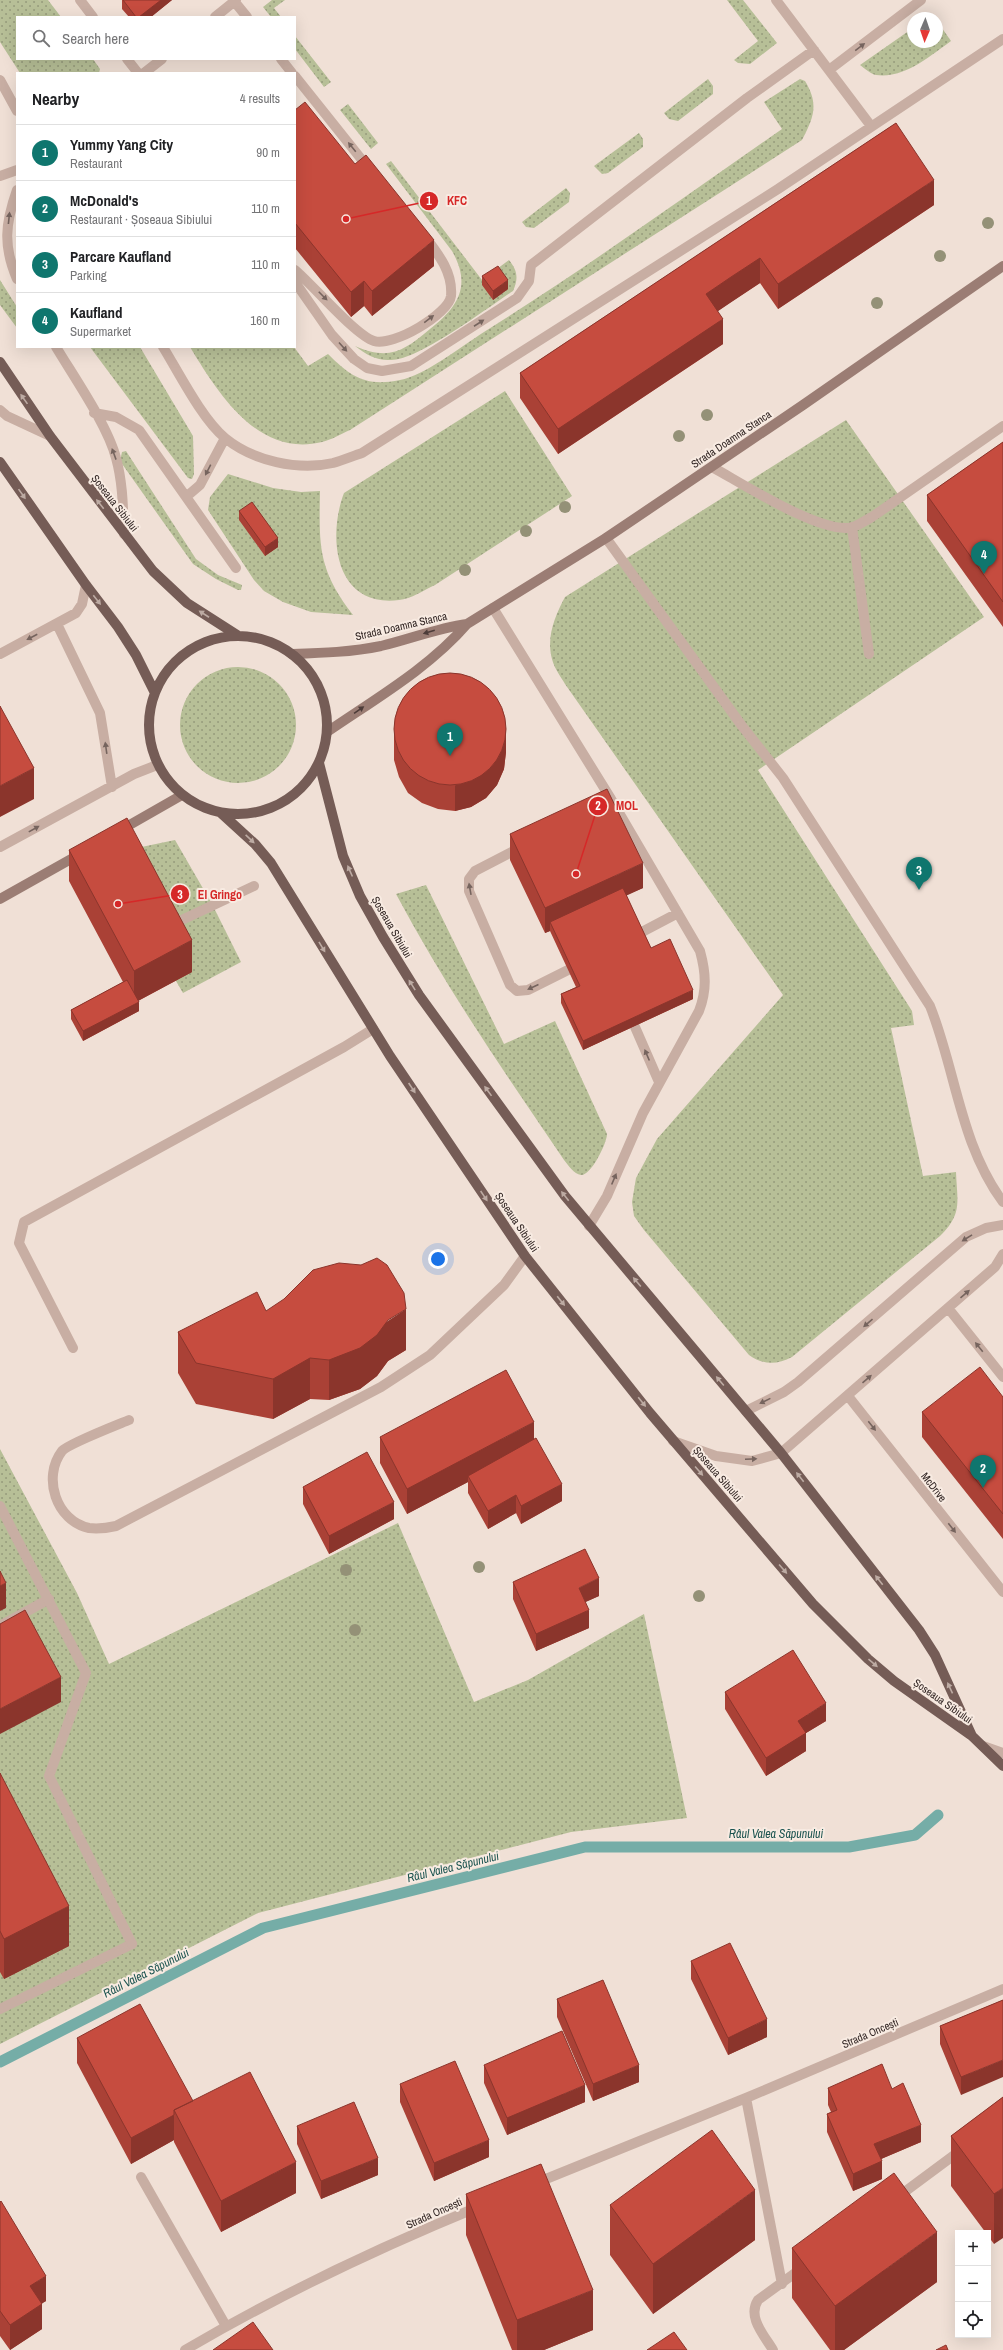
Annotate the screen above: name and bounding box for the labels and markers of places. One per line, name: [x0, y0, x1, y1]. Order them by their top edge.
callout: KFC: [419, 189, 475, 213]
pin: 4: [971, 541, 997, 574]
pin: 1: [437, 723, 463, 756]
callout: MOL: [588, 794, 646, 818]
pin: 3: [906, 857, 932, 890]
callout: El Gringo: [170, 882, 250, 906]
pin: 2: [970, 1455, 996, 1488]

